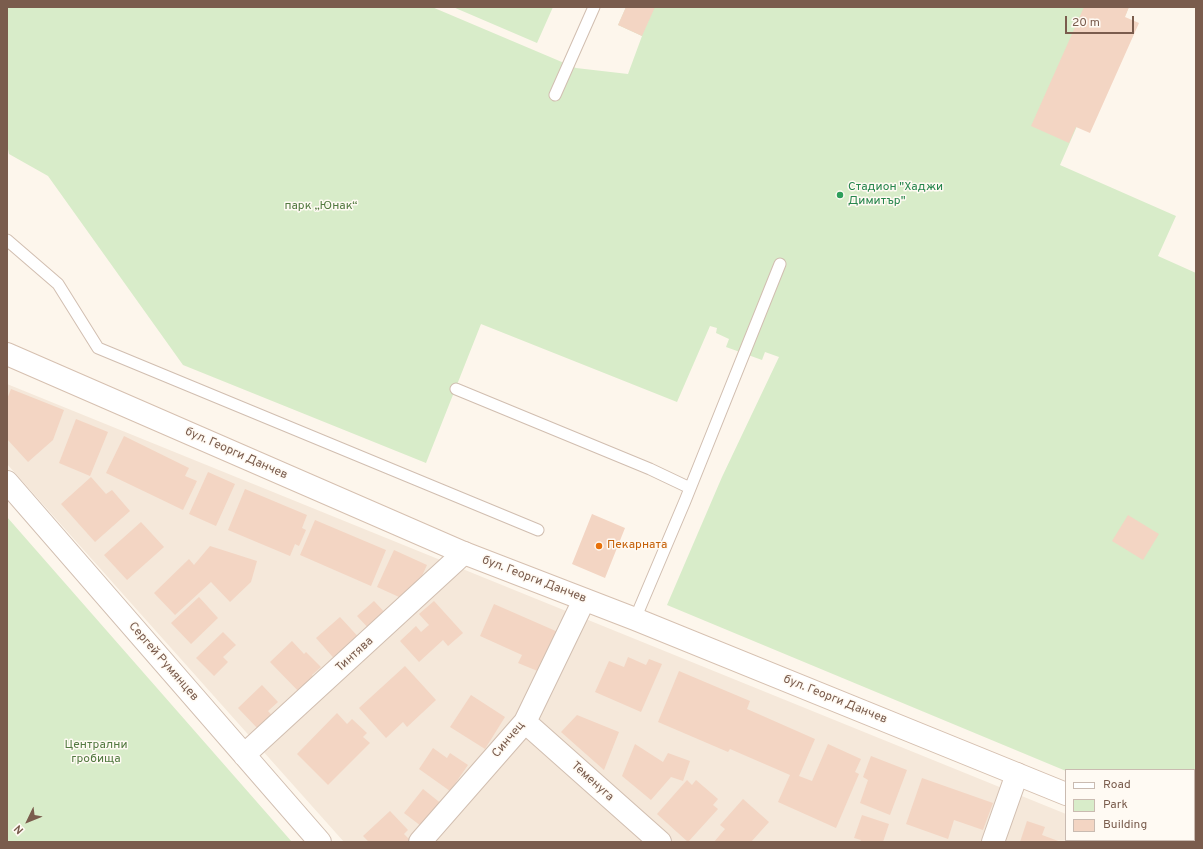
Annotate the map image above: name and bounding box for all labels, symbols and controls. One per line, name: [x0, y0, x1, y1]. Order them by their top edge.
scale bar: [1067, 8, 1136, 34]
text: 20 m: [1072, 15, 1100, 31]
place label: Стадион "Хаджи Димитър": [848, 181, 943, 209]
marker: Стадион "Хаджи Димитър": [835, 190, 845, 200]
park label: парк „Юнак“: [284, 200, 358, 214]
street label: бул. Георги Данчев: [183, 425, 289, 483]
place label: Пекарната: [607, 539, 667, 553]
marker: Пекарната: [594, 541, 604, 551]
street label: бул. Георги Данчев: [480, 553, 588, 607]
street label: Сергей Румянцев: [125, 620, 201, 704]
street label: Тинтява: [333, 634, 377, 676]
street label: бул. Георги Данчев: [781, 673, 889, 727]
street label: Синчец: [490, 719, 528, 761]
park label: Централни гробища: [65, 739, 127, 767]
street label: Теменуга: [568, 759, 616, 805]
legend: [1065, 769, 1195, 841]
text: Road: [1103, 777, 1131, 793]
text: Park: [1103, 797, 1128, 813]
north arrow: [8, 801, 48, 841]
text: Building: [1103, 817, 1147, 833]
text: N: [11, 822, 27, 837]

